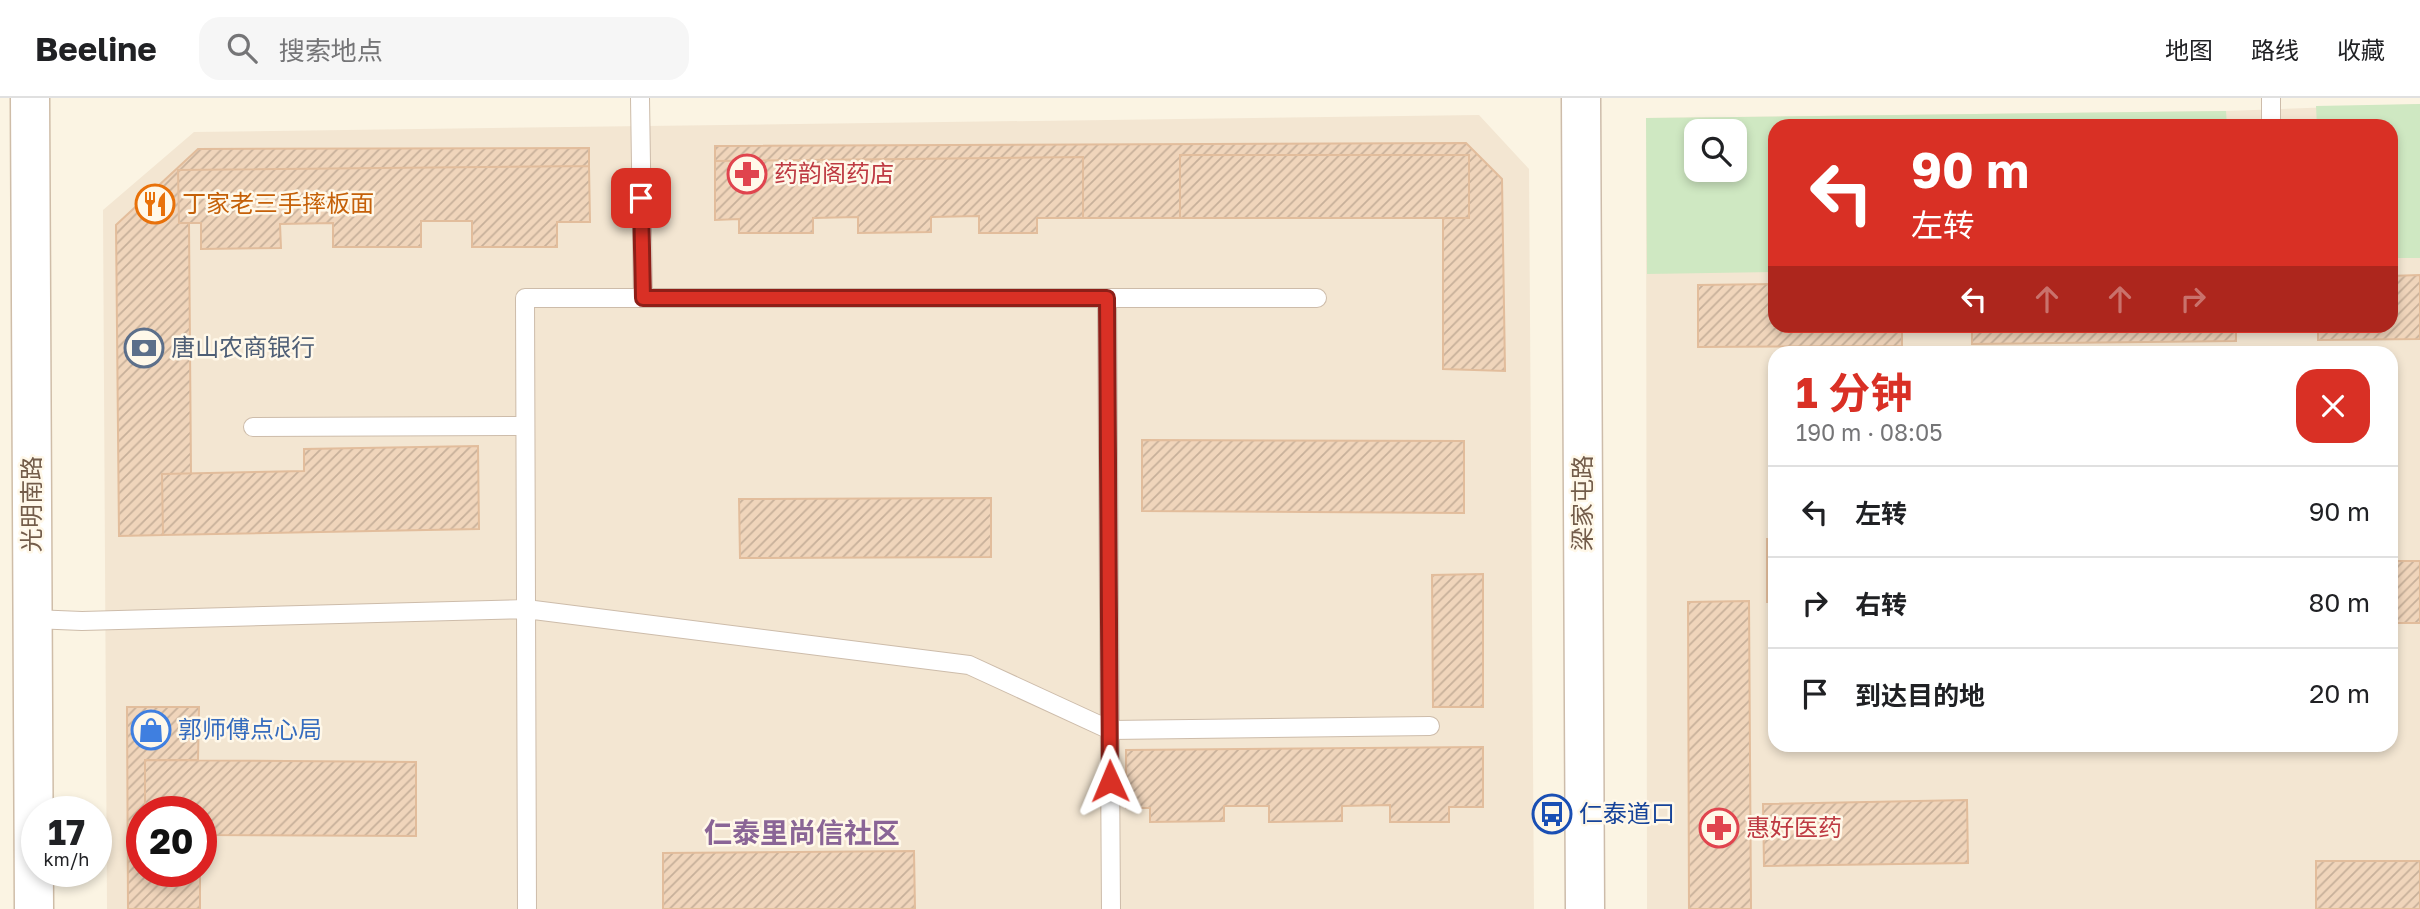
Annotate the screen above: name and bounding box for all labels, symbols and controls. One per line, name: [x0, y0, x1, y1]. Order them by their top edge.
search box: [199, 17, 689, 80]
text: Beeline: [35, 29, 157, 68]
icon: search: [223, 29, 261, 67]
text: 搜索地点: [279, 35, 383, 66]
text: 地图: [2165, 35, 2213, 64]
text: 路线: [2251, 35, 2299, 64]
text: 收藏: [2337, 35, 2385, 64]
map controls: [1684, 119, 1747, 182]
button: search: [1684, 119, 1747, 182]
text: 90 m: [1911, 140, 2029, 199]
icon: left: [1796, 147, 1887, 238]
pharmacy icon: 药韵阁药店: [726, 153, 768, 195]
place label: 药韵阁药店: [774, 158, 894, 187]
pin: [611, 168, 671, 228]
icon: arrive: [622, 179, 660, 217]
restaurant icon: 丁家老三手摔板面: [134, 183, 176, 225]
place label: 丁家老三手摔板面: [182, 188, 374, 217]
text: 左转: [1911, 206, 1975, 244]
icon: left: [1955, 280, 1993, 318]
icon: ahead: [2028, 280, 2066, 318]
icon: ahead: [2101, 280, 2139, 318]
icon: right: [2174, 280, 2212, 318]
bank icon: 唐山农商银行: [123, 327, 165, 369]
place label: 唐山农商银行: [171, 332, 315, 361]
text: 1 分钟: [1796, 367, 1912, 417]
button: close: [2296, 369, 2370, 443]
text: 190 m · 08:05: [1796, 418, 1943, 446]
street label: 梁家屯路: [1567, 455, 1596, 551]
street label: 光明南路: [16, 456, 45, 552]
icon: left: [1796, 493, 1834, 531]
text: 90 m: [2309, 496, 2370, 527]
text: 左转: [1855, 498, 1907, 529]
icon: right: [1796, 584, 1834, 622]
text: 80 m: [2309, 587, 2370, 618]
text: 右转: [1855, 589, 1907, 620]
icon: arrive: [1796, 675, 1834, 713]
text: 20 m: [2309, 678, 2370, 709]
text: 到达目的地: [1855, 680, 1985, 711]
shop icon: 郭师傅点心局: [130, 709, 172, 751]
place label: 郭师傅点心局: [178, 714, 322, 743]
position arrow: [1073, 744, 1147, 818]
bus stop icon: 仁泰道口: [1531, 793, 1573, 835]
speed limit sign: 20: [126, 796, 217, 887]
place label: 仁泰道口: [1579, 798, 1675, 827]
pharmacy icon: 惠好医药: [1698, 807, 1740, 849]
text: 17: [48, 811, 85, 853]
place label: 惠好医药: [1746, 812, 1842, 841]
district label: 仁泰里尚信社区: [704, 816, 900, 849]
text: km/h: [44, 848, 89, 870]

